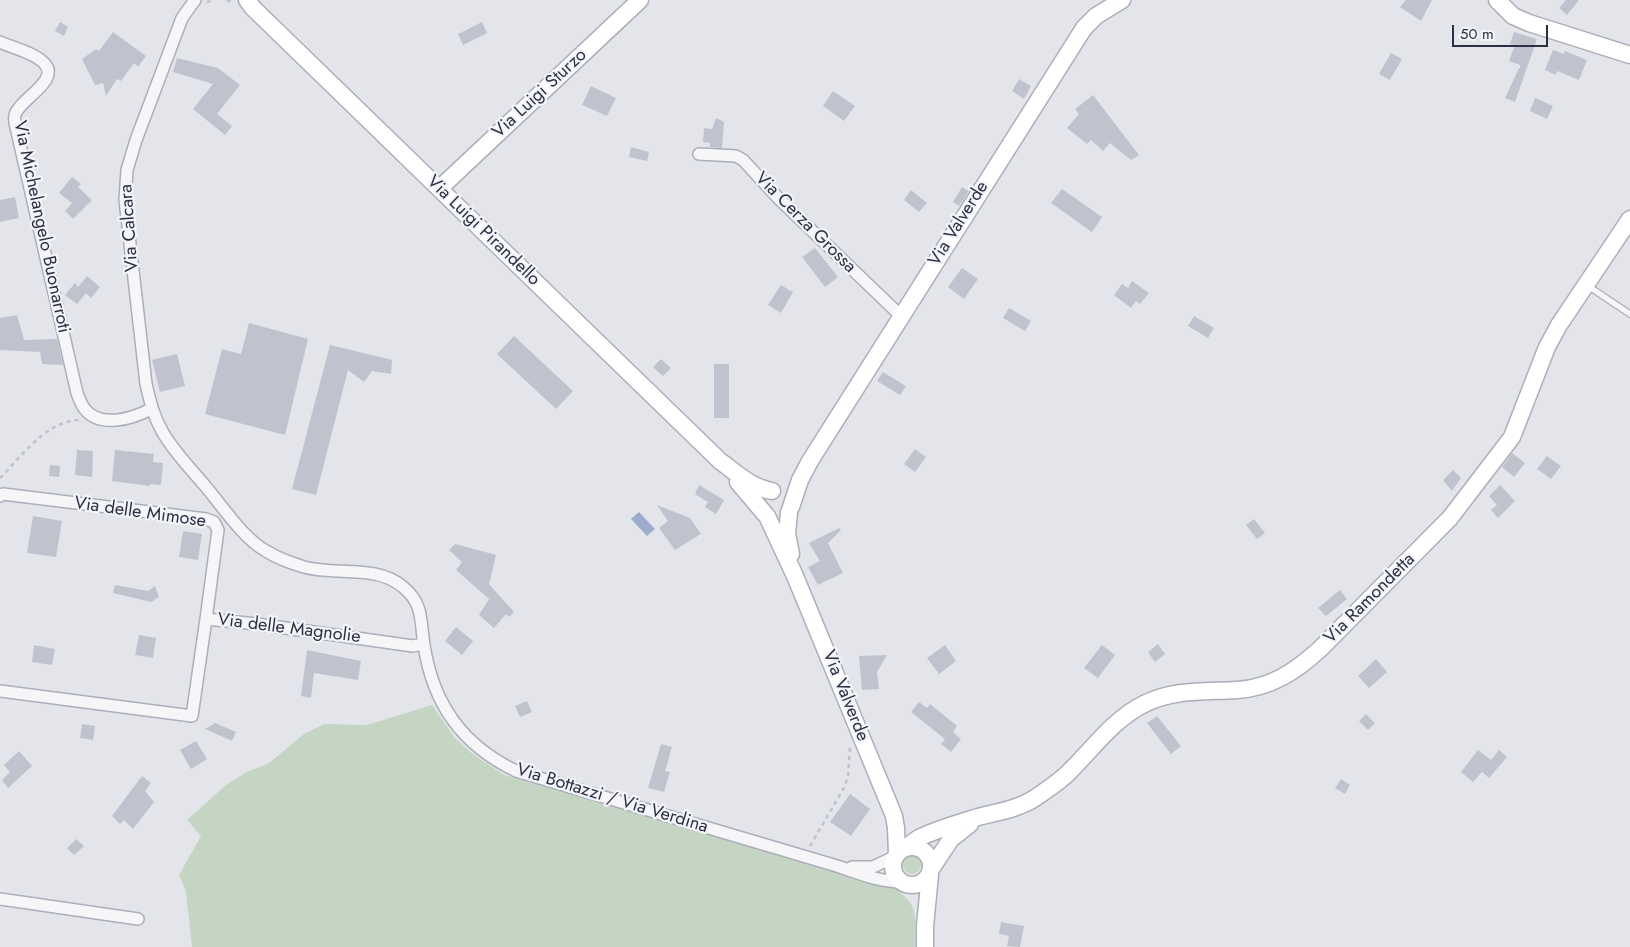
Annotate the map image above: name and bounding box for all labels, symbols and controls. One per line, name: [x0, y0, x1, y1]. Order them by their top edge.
scale bar: [1455, 15, 1551, 47]
text: 50 m: [1460, 23, 1494, 45]
street label: Via Luigi Sturzo: [488, 45, 592, 143]
street label: Via Michelangelo Buonarroti: [8, 119, 74, 335]
street label: Via Cerza Grossa: [750, 168, 860, 278]
street label: Via Luigi Pirandello: [422, 171, 544, 291]
street label: Via Valverde: [924, 178, 994, 270]
street label: Via Calcara: [116, 183, 144, 273]
street label: Via delle Mimose: [73, 493, 207, 533]
street label: Via Ramondetta: [1320, 549, 1420, 649]
street label: Via delle Magnolie: [216, 610, 362, 648]
street label: Via Valverde: [817, 647, 873, 745]
street label: Via Bottazzi / Via Verdina: [514, 760, 710, 838]

